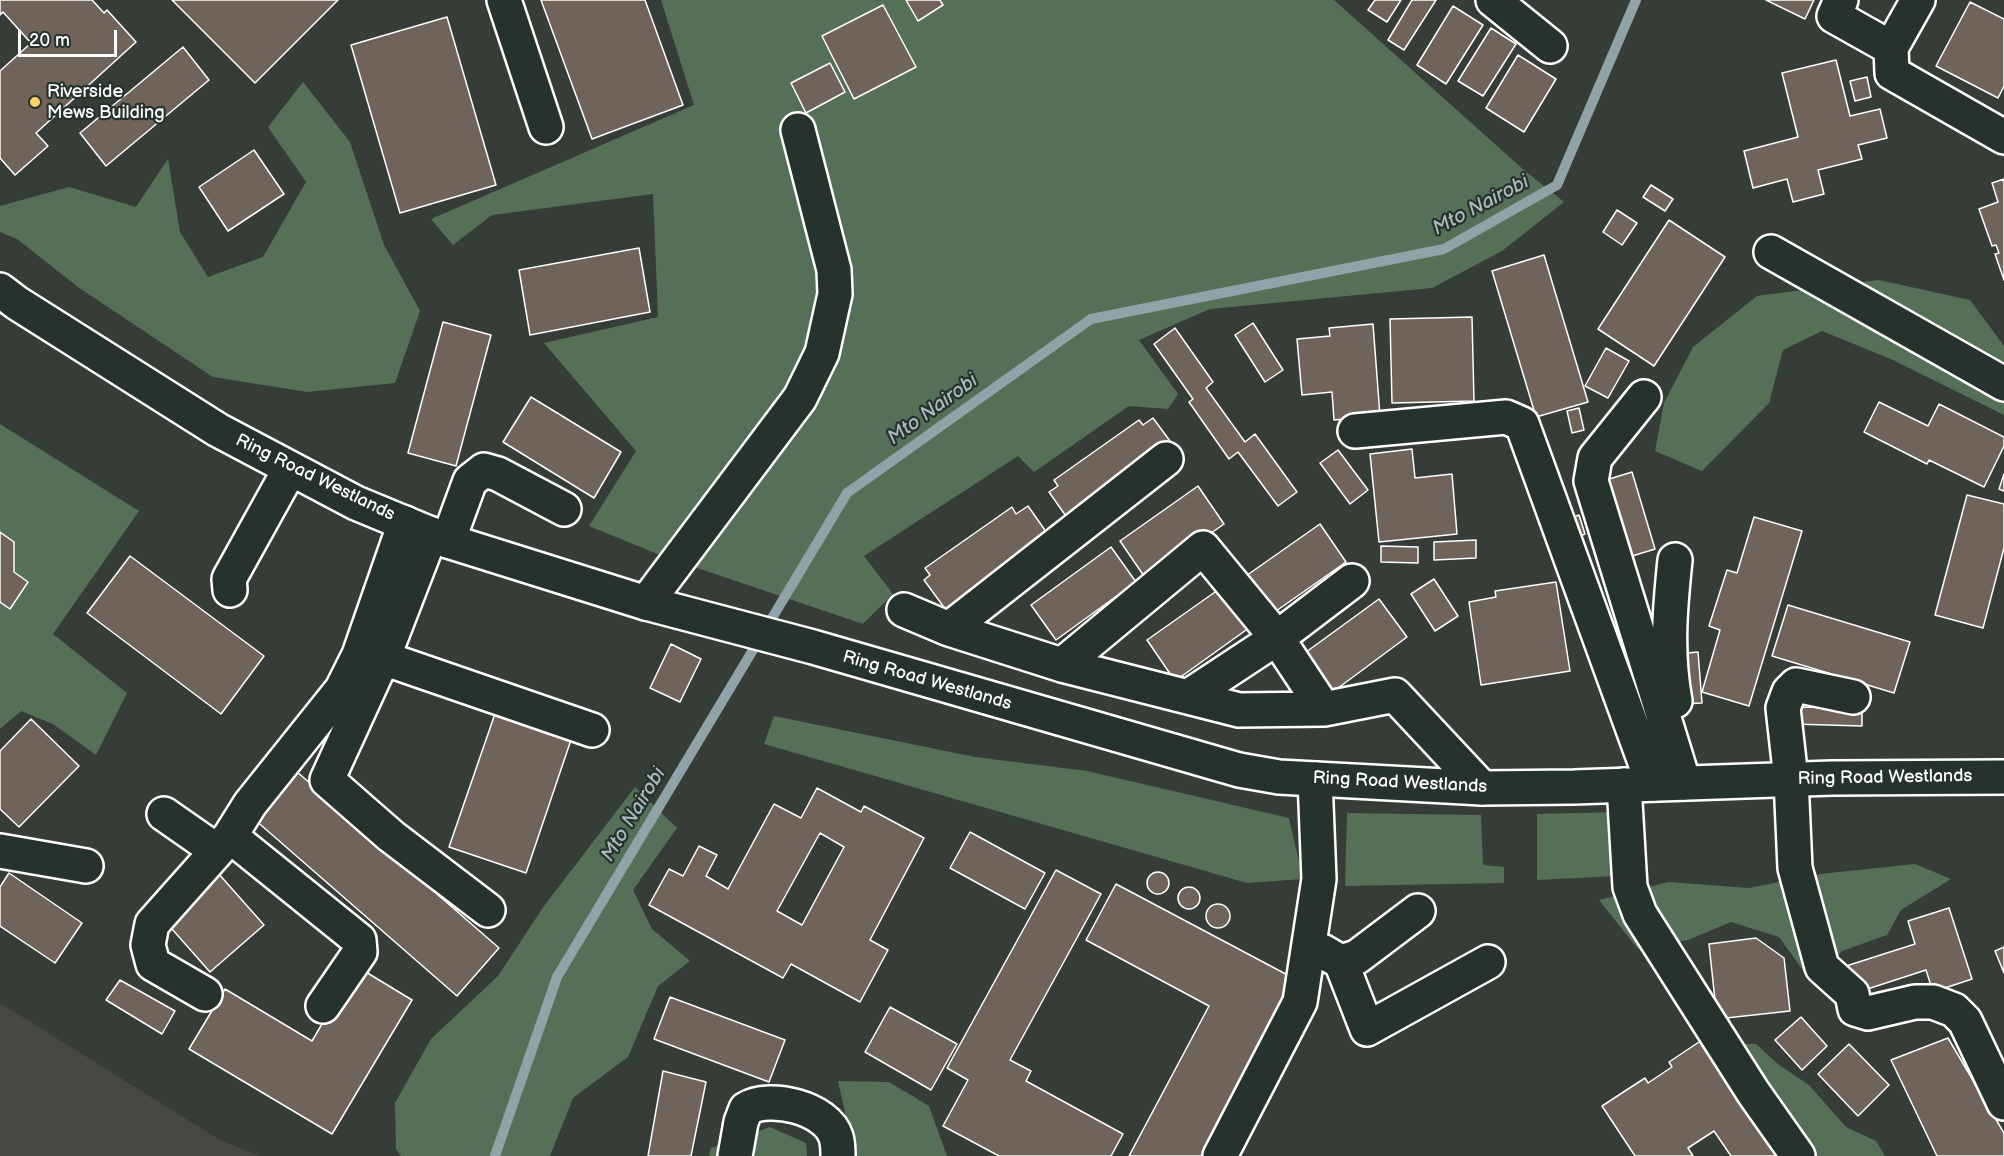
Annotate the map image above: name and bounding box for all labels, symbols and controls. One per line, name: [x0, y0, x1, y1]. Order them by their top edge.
scale bar: [21, 18, 120, 56]
text: 20 m: [29, 30, 70, 51]
place label: Riverside Mews Building: [47, 81, 165, 124]
marker: Riverside Mews Building: [28, 95, 42, 109]
water label: Mto Nairobi: [1429, 171, 1533, 241]
water label: Mto Nairobi: [883, 369, 983, 451]
street label: Ring Road Westlands: [232, 430, 398, 526]
street label: Ring Road Westlands: [840, 647, 1014, 715]
water label: Mto Nairobi: [597, 764, 671, 866]
street label: Ring Road Westlands: [1797, 766, 1973, 790]
street label: Ring Road Westlands: [1312, 768, 1488, 798]

